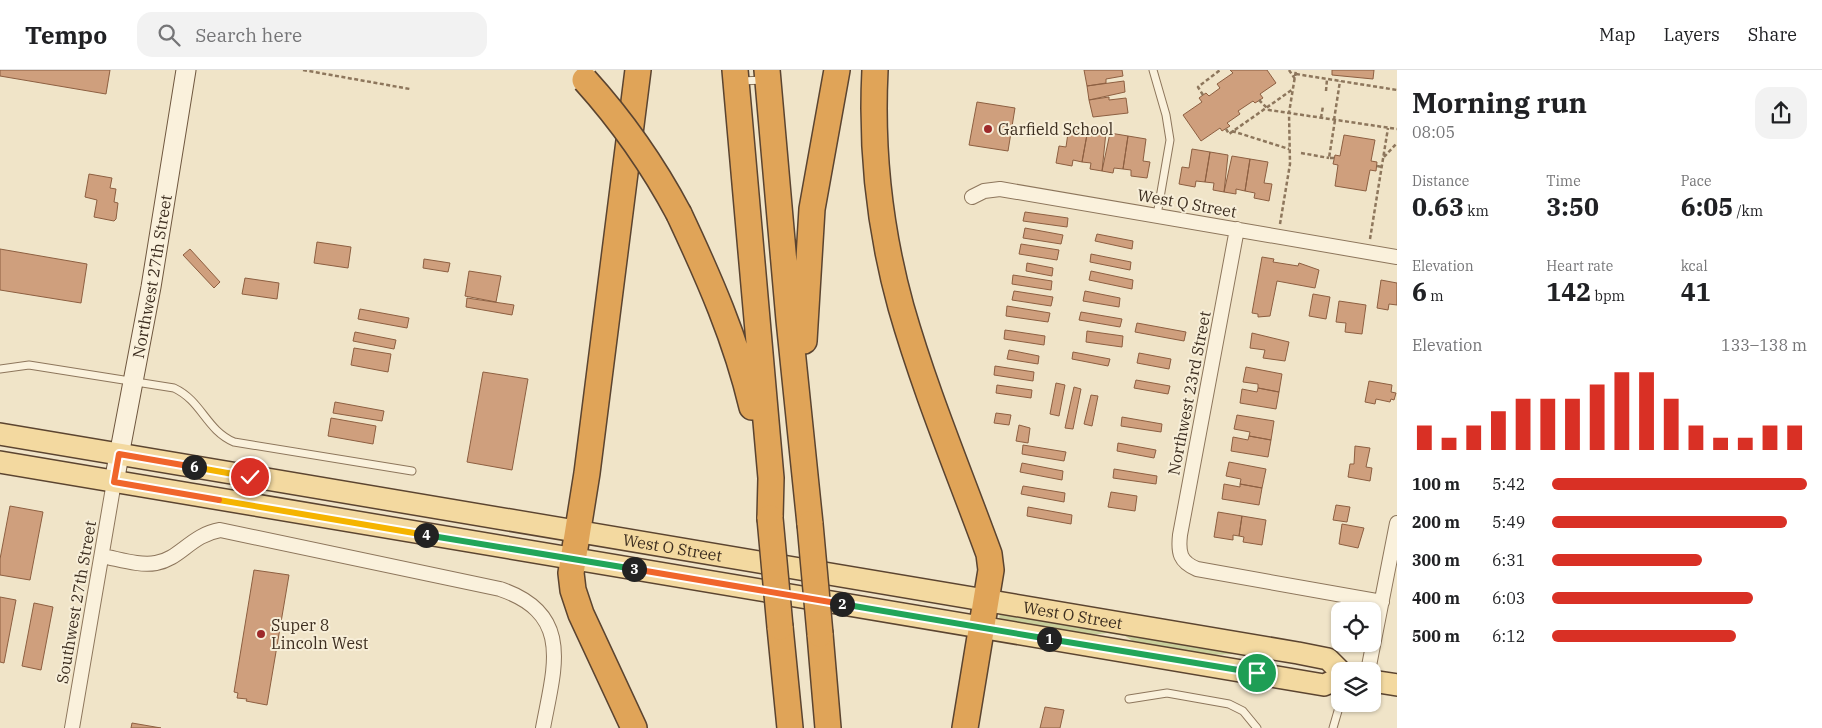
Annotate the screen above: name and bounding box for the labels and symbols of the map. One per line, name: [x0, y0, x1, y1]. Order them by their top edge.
place label: Garfield School: [998, 119, 1114, 139]
marker: Garfield School: [982, 123, 994, 135]
street label: West Q Street: [1136, 184, 1239, 222]
street label: Northwest 27th Street: [128, 193, 176, 360]
street label: Northwest 23rd Street: [1163, 309, 1215, 477]
pin: 6: [182, 454, 206, 480]
pin: [229, 456, 271, 498]
street label: Southwest 27th Street: [52, 519, 100, 685]
pin: 4: [414, 522, 438, 548]
street label: West O Street: [621, 529, 724, 566]
pin: 3: [622, 556, 646, 582]
pin: 2: [830, 592, 854, 616]
street label: West O Street: [1022, 597, 1124, 633]
place label: Super 8 Lincoln West: [271, 615, 369, 653]
pin: 1: [1036, 626, 1062, 652]
marker: Super 8 Lincoln West: [255, 628, 267, 640]
pin: [1236, 652, 1278, 694]

